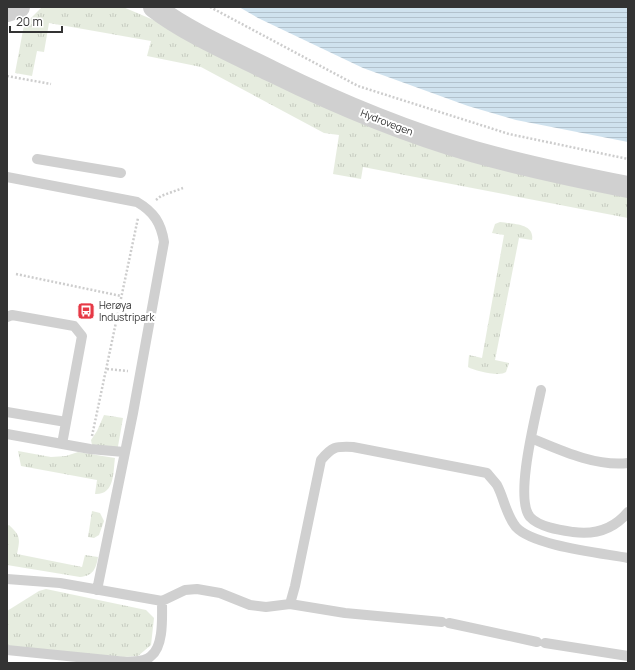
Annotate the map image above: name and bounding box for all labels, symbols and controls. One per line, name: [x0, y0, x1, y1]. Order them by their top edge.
scale bar: [10, 8, 62, 34]
text: 20 m: [16, 13, 43, 30]
street label: Hydrovegen: [359, 106, 415, 138]
place label: Herøya Industripark: [99, 298, 155, 324]
bus stop icon: Herøya Industripark: [76, 301, 96, 321]

